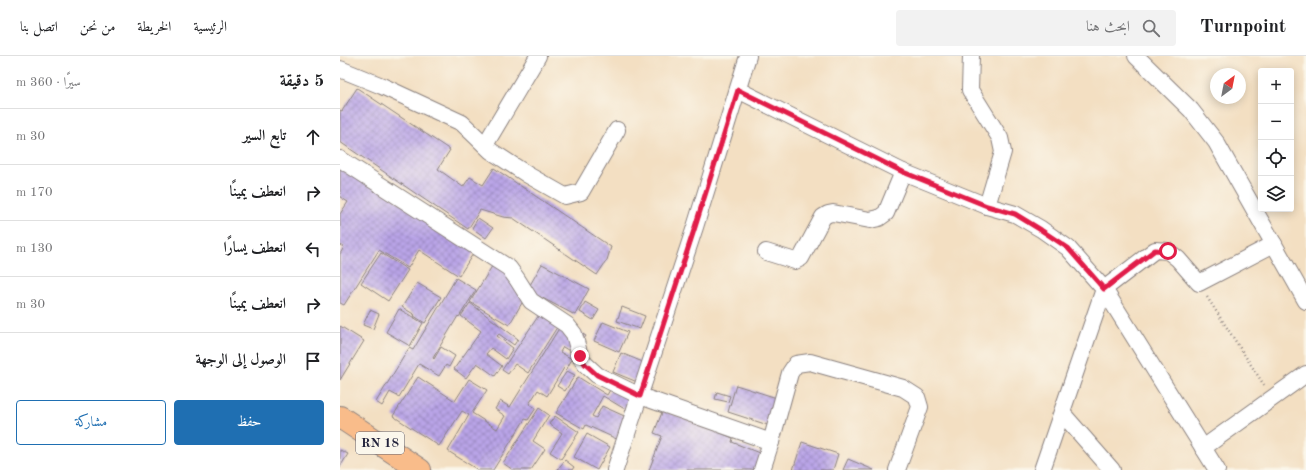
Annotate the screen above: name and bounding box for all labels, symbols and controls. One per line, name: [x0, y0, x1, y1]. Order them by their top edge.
search box: [896, 10, 1176, 46]
icon: search: [1140, 17, 1162, 39]
text: Turnpoint: [1200, 18, 1286, 37]
text: اتصل بنا: [20, 20, 58, 34]
text: من نحن: [80, 20, 115, 34]
text: الخريطة: [137, 20, 171, 34]
text: الرئيسية: [193, 20, 227, 34]
text: ابحث هنا: [1086, 20, 1130, 35]
north arrow: [1210, 68, 1246, 104]
map controls: [1258, 68, 1294, 212]
button: +: [1258, 68, 1294, 104]
text: 5 دقيقة: [280, 73, 324, 90]
text: سيرًا · 360 m: [16, 76, 81, 89]
button: −: [1258, 104, 1294, 140]
icon: ahead: [302, 126, 324, 148]
text: تابع السير: [243, 129, 286, 144]
text: 30 m: [16, 130, 45, 143]
button: locate: [1258, 140, 1294, 176]
button: layers: [1258, 176, 1294, 212]
icon: right: [302, 182, 324, 204]
text: انعطف يمينًا: [230, 185, 286, 200]
text: 170 m: [16, 186, 53, 199]
icon: left: [302, 238, 324, 260]
text: انعطف يسارًا: [224, 241, 286, 256]
text: 130 m: [16, 242, 53, 255]
route start: [1159, 242, 1177, 260]
icon: right: [302, 294, 324, 316]
text: انعطف يمينًا: [230, 297, 286, 312]
text: 30 m: [16, 298, 45, 311]
route end: [571, 347, 589, 365]
icon: arrive: [302, 350, 324, 372]
text: الوصول إلى الوجهة: [195, 353, 286, 368]
button: مشاركة: [16, 400, 166, 445]
button: حفظ: [174, 400, 324, 445]
road number: RN 18: [356, 432, 404, 454]

